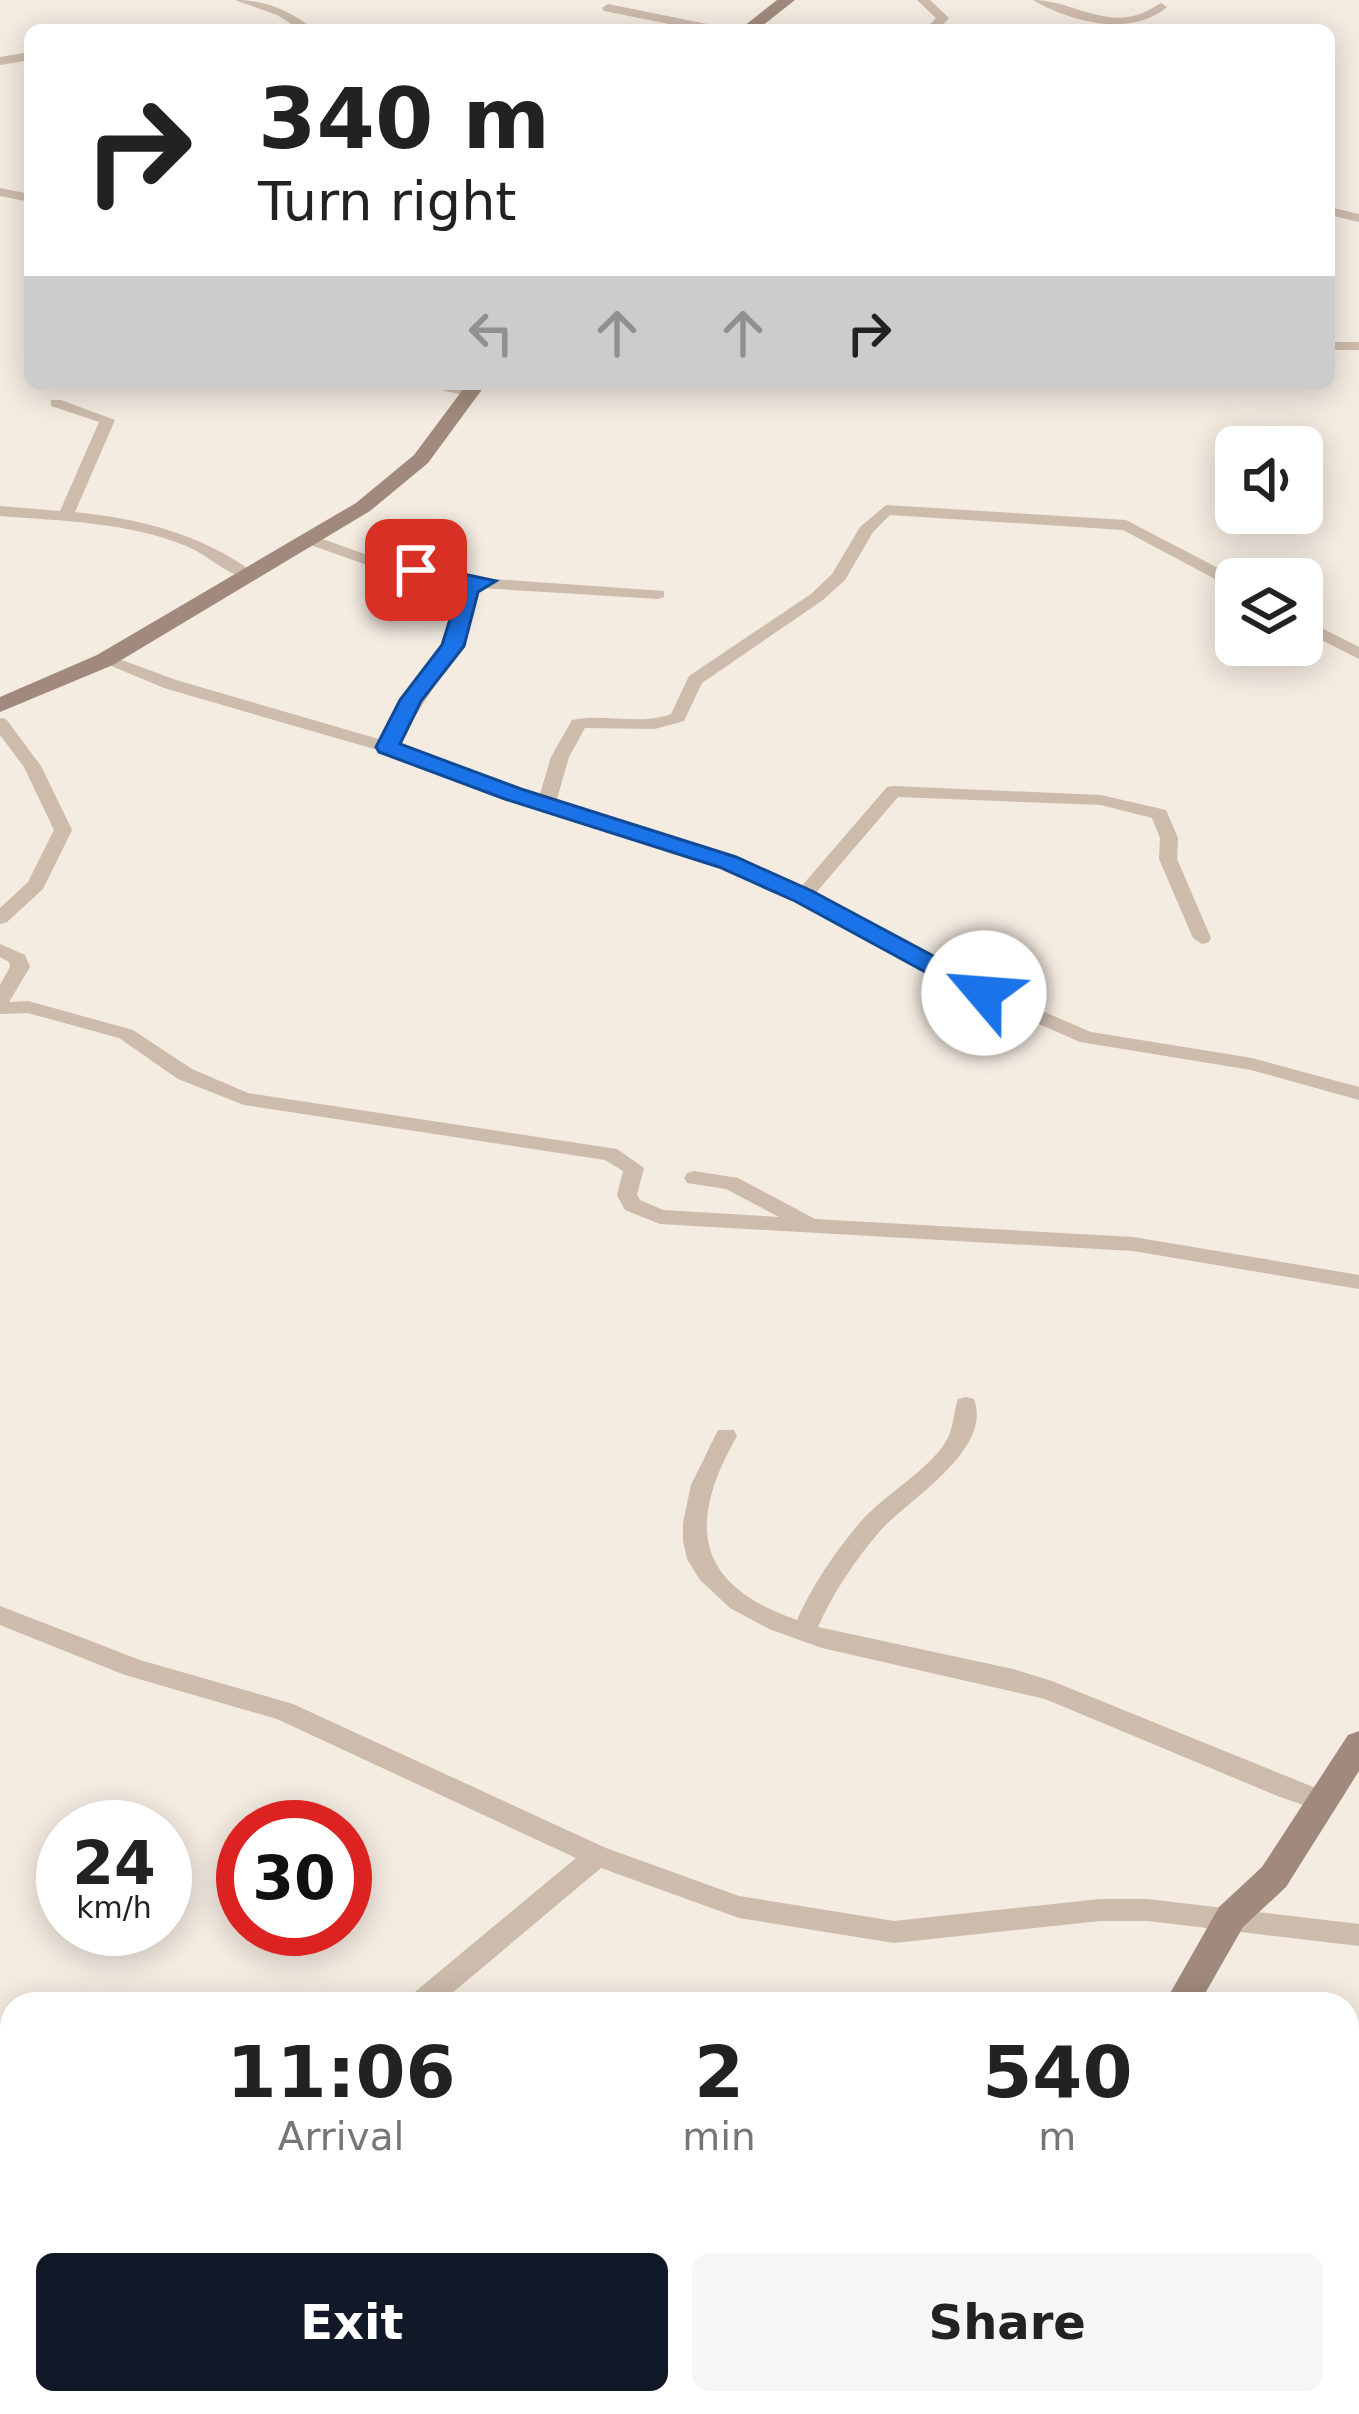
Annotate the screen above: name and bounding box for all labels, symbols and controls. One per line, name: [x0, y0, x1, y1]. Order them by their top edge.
text: 340 m: [258, 70, 550, 168]
icon: right: [60, 72, 216, 228]
text: Turn right: [258, 170, 517, 233]
icon: left: [458, 300, 524, 366]
icon: ahead: [584, 300, 650, 366]
icon: ahead: [710, 300, 776, 366]
icon: right: [836, 300, 902, 366]
map controls: [1215, 426, 1323, 666]
button: sound: [1215, 426, 1323, 534]
pin: [365, 519, 467, 621]
icon: arrive: [383, 537, 449, 603]
button: layers: [1215, 558, 1323, 666]
position arrow: [921, 930, 1047, 1056]
speed limit sign: 30: [216, 1800, 372, 1956]
text: 24: [72, 1828, 156, 1898]
text: km/h: [76, 1890, 152, 1925]
text: 11:06: [226, 2030, 456, 2114]
text: 2: [694, 2030, 744, 2114]
text: 540: [982, 2030, 1132, 2114]
text: Arrival: [278, 2114, 404, 2159]
text: min: [682, 2114, 756, 2159]
text: m: [1038, 2114, 1076, 2159]
button: Exit: [36, 2253, 668, 2391]
button: Share: [692, 2253, 1323, 2391]

